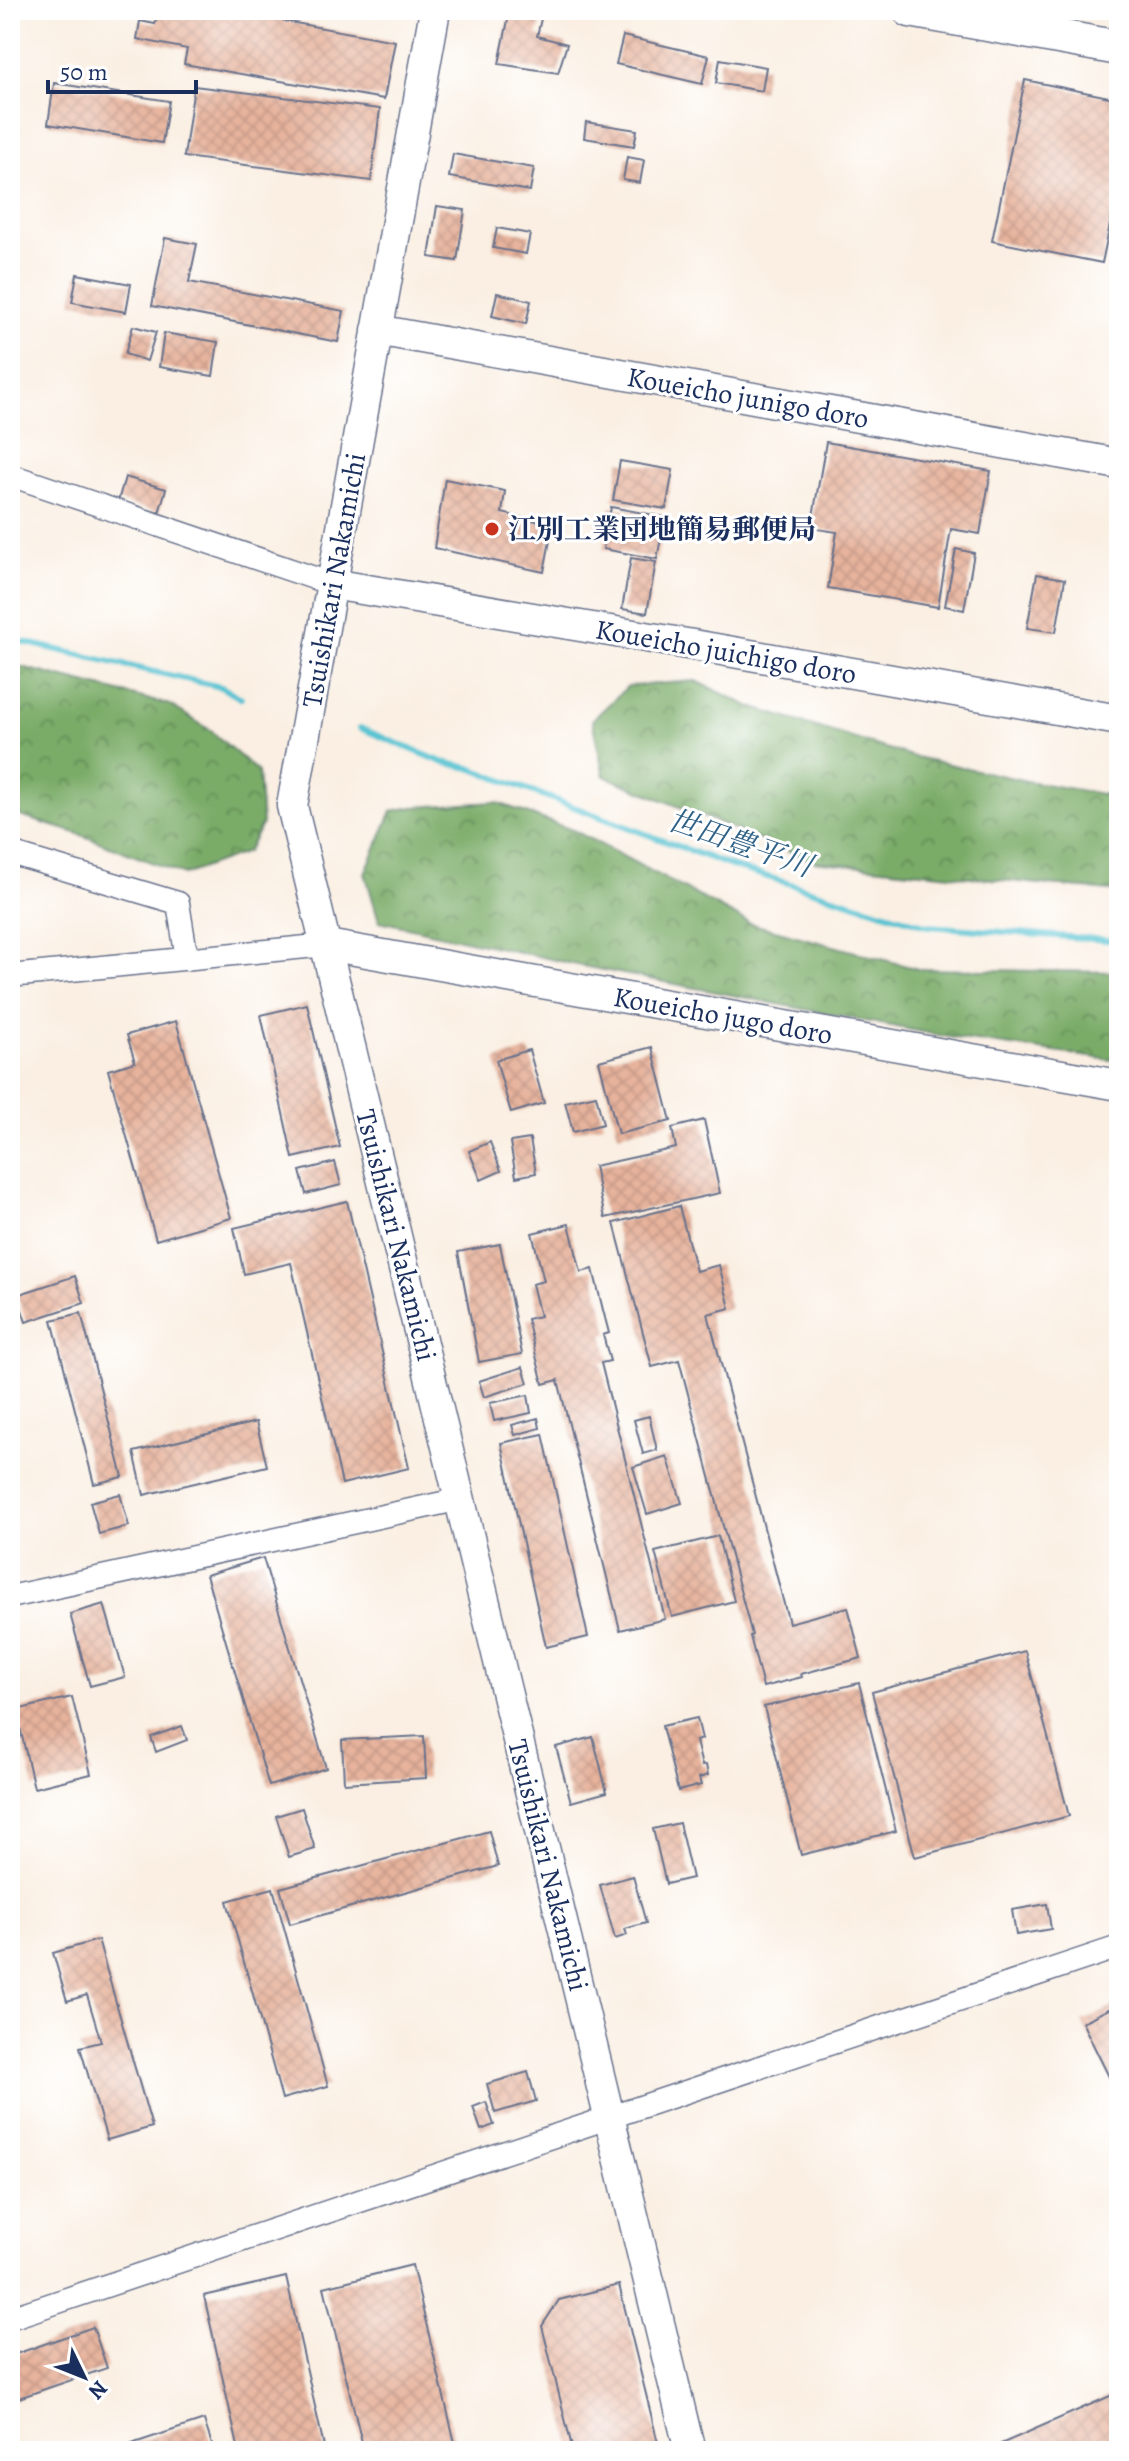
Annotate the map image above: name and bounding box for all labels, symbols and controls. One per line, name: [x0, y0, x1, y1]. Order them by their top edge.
scale bar: [48, 44, 196, 94]
text: 50 m: [60, 56, 108, 88]
street label: Koueicho junigo doro: [624, 358, 872, 438]
street label: Tsuishikari Nakamichi: [293, 450, 375, 711]
place label: 江別工業団地簡易郵便局: [508, 511, 816, 549]
marker: 江別工業団地簡易郵便局: [483, 520, 501, 538]
street label: Koueicho juichigo doro: [592, 610, 859, 694]
water label: 世田豊平川: [663, 800, 820, 887]
street label: Koueicho jugo doro: [610, 978, 835, 1054]
street label: Tsuishikari Nakamichi: [346, 1105, 446, 1365]
street label: Tsuishikari Nakamichi: [498, 1735, 598, 1995]
north arrow: [44, 2337, 124, 2417]
text: N: [81, 2374, 114, 2406]

